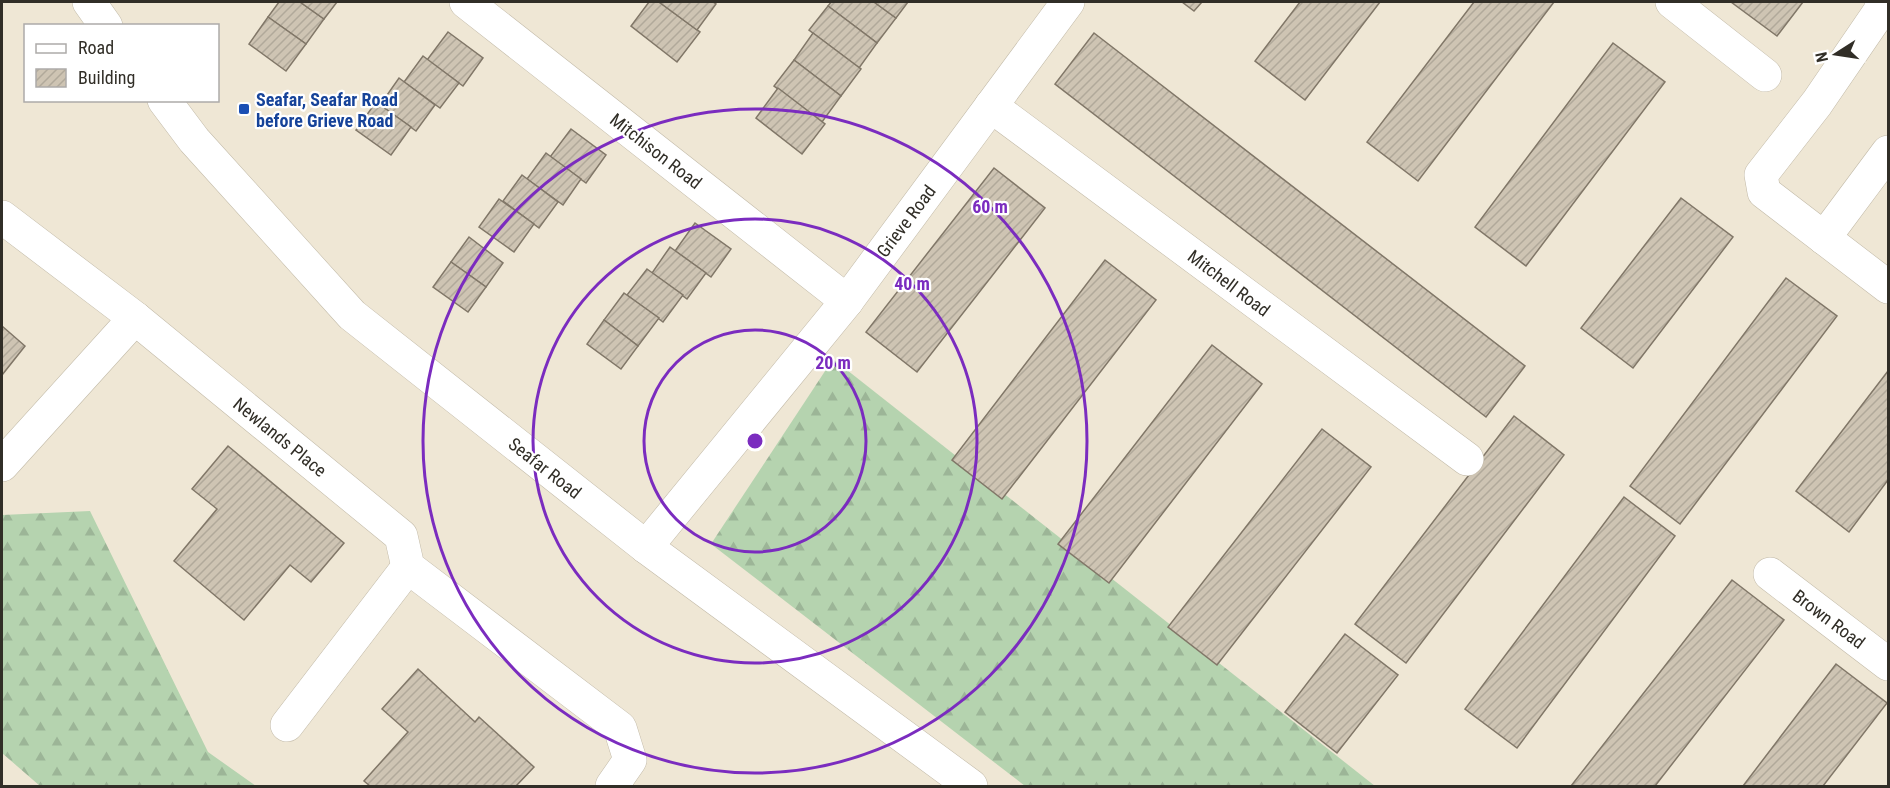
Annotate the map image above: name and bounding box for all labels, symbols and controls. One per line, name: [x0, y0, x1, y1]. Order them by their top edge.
legend: [24, 24, 219, 102]
north arrow: [1806, 24, 1866, 84]
text: Road: [78, 37, 114, 58]
text: N: [1812, 50, 1832, 64]
text: Building: [78, 67, 135, 88]
place label: Seafar, Seafar Road before Grieve Road: [256, 89, 398, 131]
marker: Seafar, Seafar Road before Grieve Road: [237, 102, 251, 116]
street label: Mitchison Road: [606, 109, 706, 193]
street label: Grieve Road: [872, 181, 940, 261]
text: 60 m: [972, 196, 1008, 217]
street label: Mitchell Road: [1184, 245, 1274, 321]
text: 40 m: [894, 273, 930, 294]
text: 20 m: [815, 352, 851, 373]
street label: Newlands Place: [229, 393, 331, 481]
centre of rings: [745, 431, 765, 451]
street label: Seafar Road: [504, 433, 586, 503]
street label: Brown Road: [1789, 585, 1869, 653]

